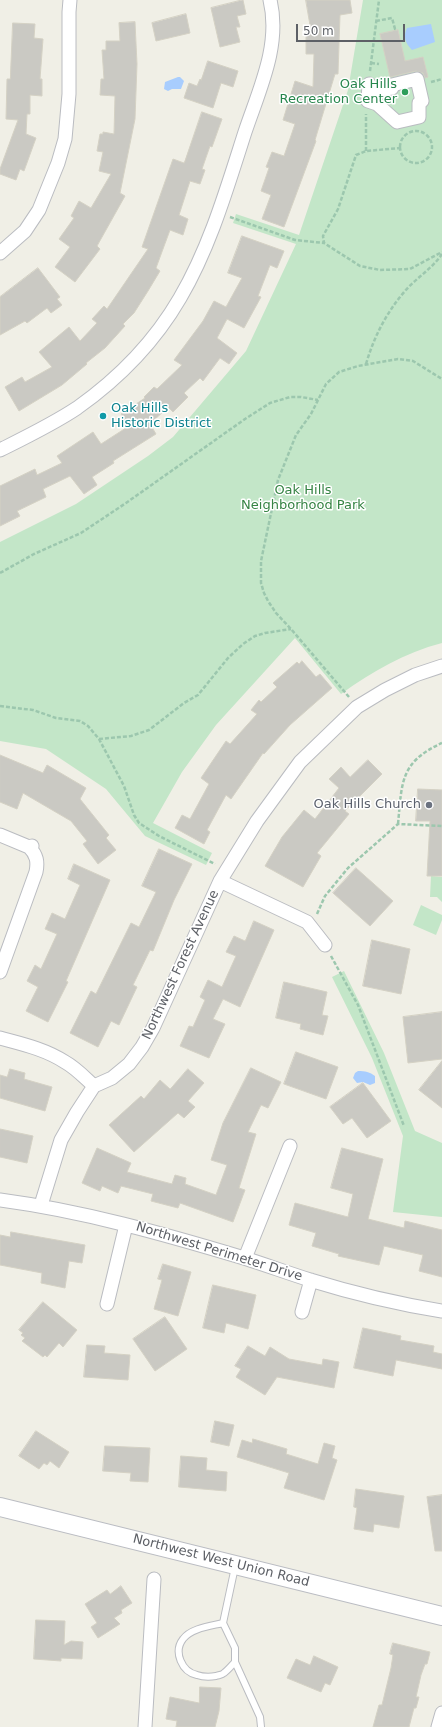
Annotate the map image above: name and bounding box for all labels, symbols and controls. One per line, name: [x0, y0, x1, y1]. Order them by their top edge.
scale bar: [298, 16, 407, 42]
text: 50 m: [303, 24, 334, 38]
place label: Oak Hills Recreation Center: [280, 77, 397, 108]
marker: Oak Hills Recreation Center: [400, 87, 410, 97]
place label: Oak Hills Historic District: [111, 401, 211, 432]
marker: Oak Hills Historic District: [98, 411, 108, 421]
park label: Oak Hills Neighborhood Park: [241, 483, 365, 514]
place label: Oak Hills Church: [314, 797, 421, 813]
marker: Oak Hills Church: [424, 800, 434, 810]
street label: Northwest Forest Avenue: [139, 888, 223, 1042]
street label: Northwest Perimeter Drive: [134, 1219, 304, 1285]
street label: Northwest West Union Road: [131, 1531, 311, 1591]

